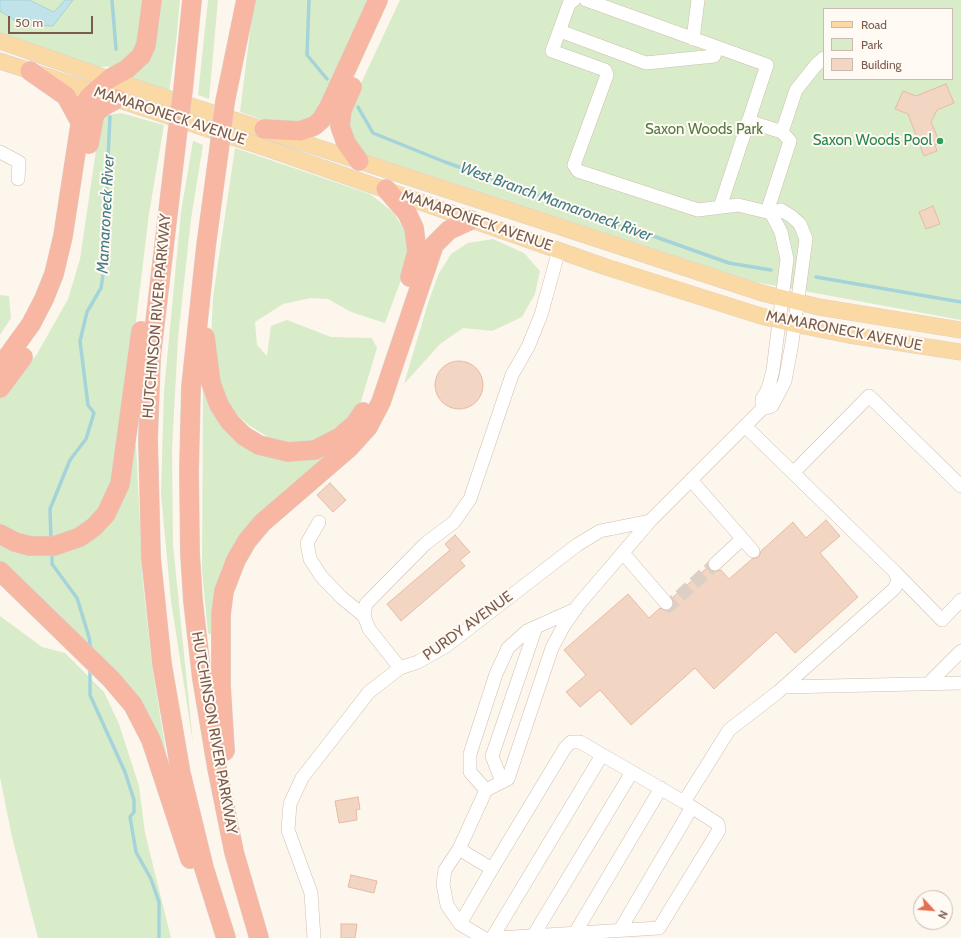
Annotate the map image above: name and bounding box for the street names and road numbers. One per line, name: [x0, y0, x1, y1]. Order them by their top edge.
street label: MAMARONECK AVENUE: [92, 83, 248, 149]
street label: MAMARONECK AVENUE: [399, 187, 555, 255]
street label: HUTCHINSON RIVER PARKWAY: [139, 213, 175, 419]
street label: MAMARONECK AVENUE: [764, 307, 924, 355]
street label: PURDY AVENUE: [420, 587, 516, 665]
street label: HUTCHINSON RIVER PARKWAY: [187, 630, 241, 836]

